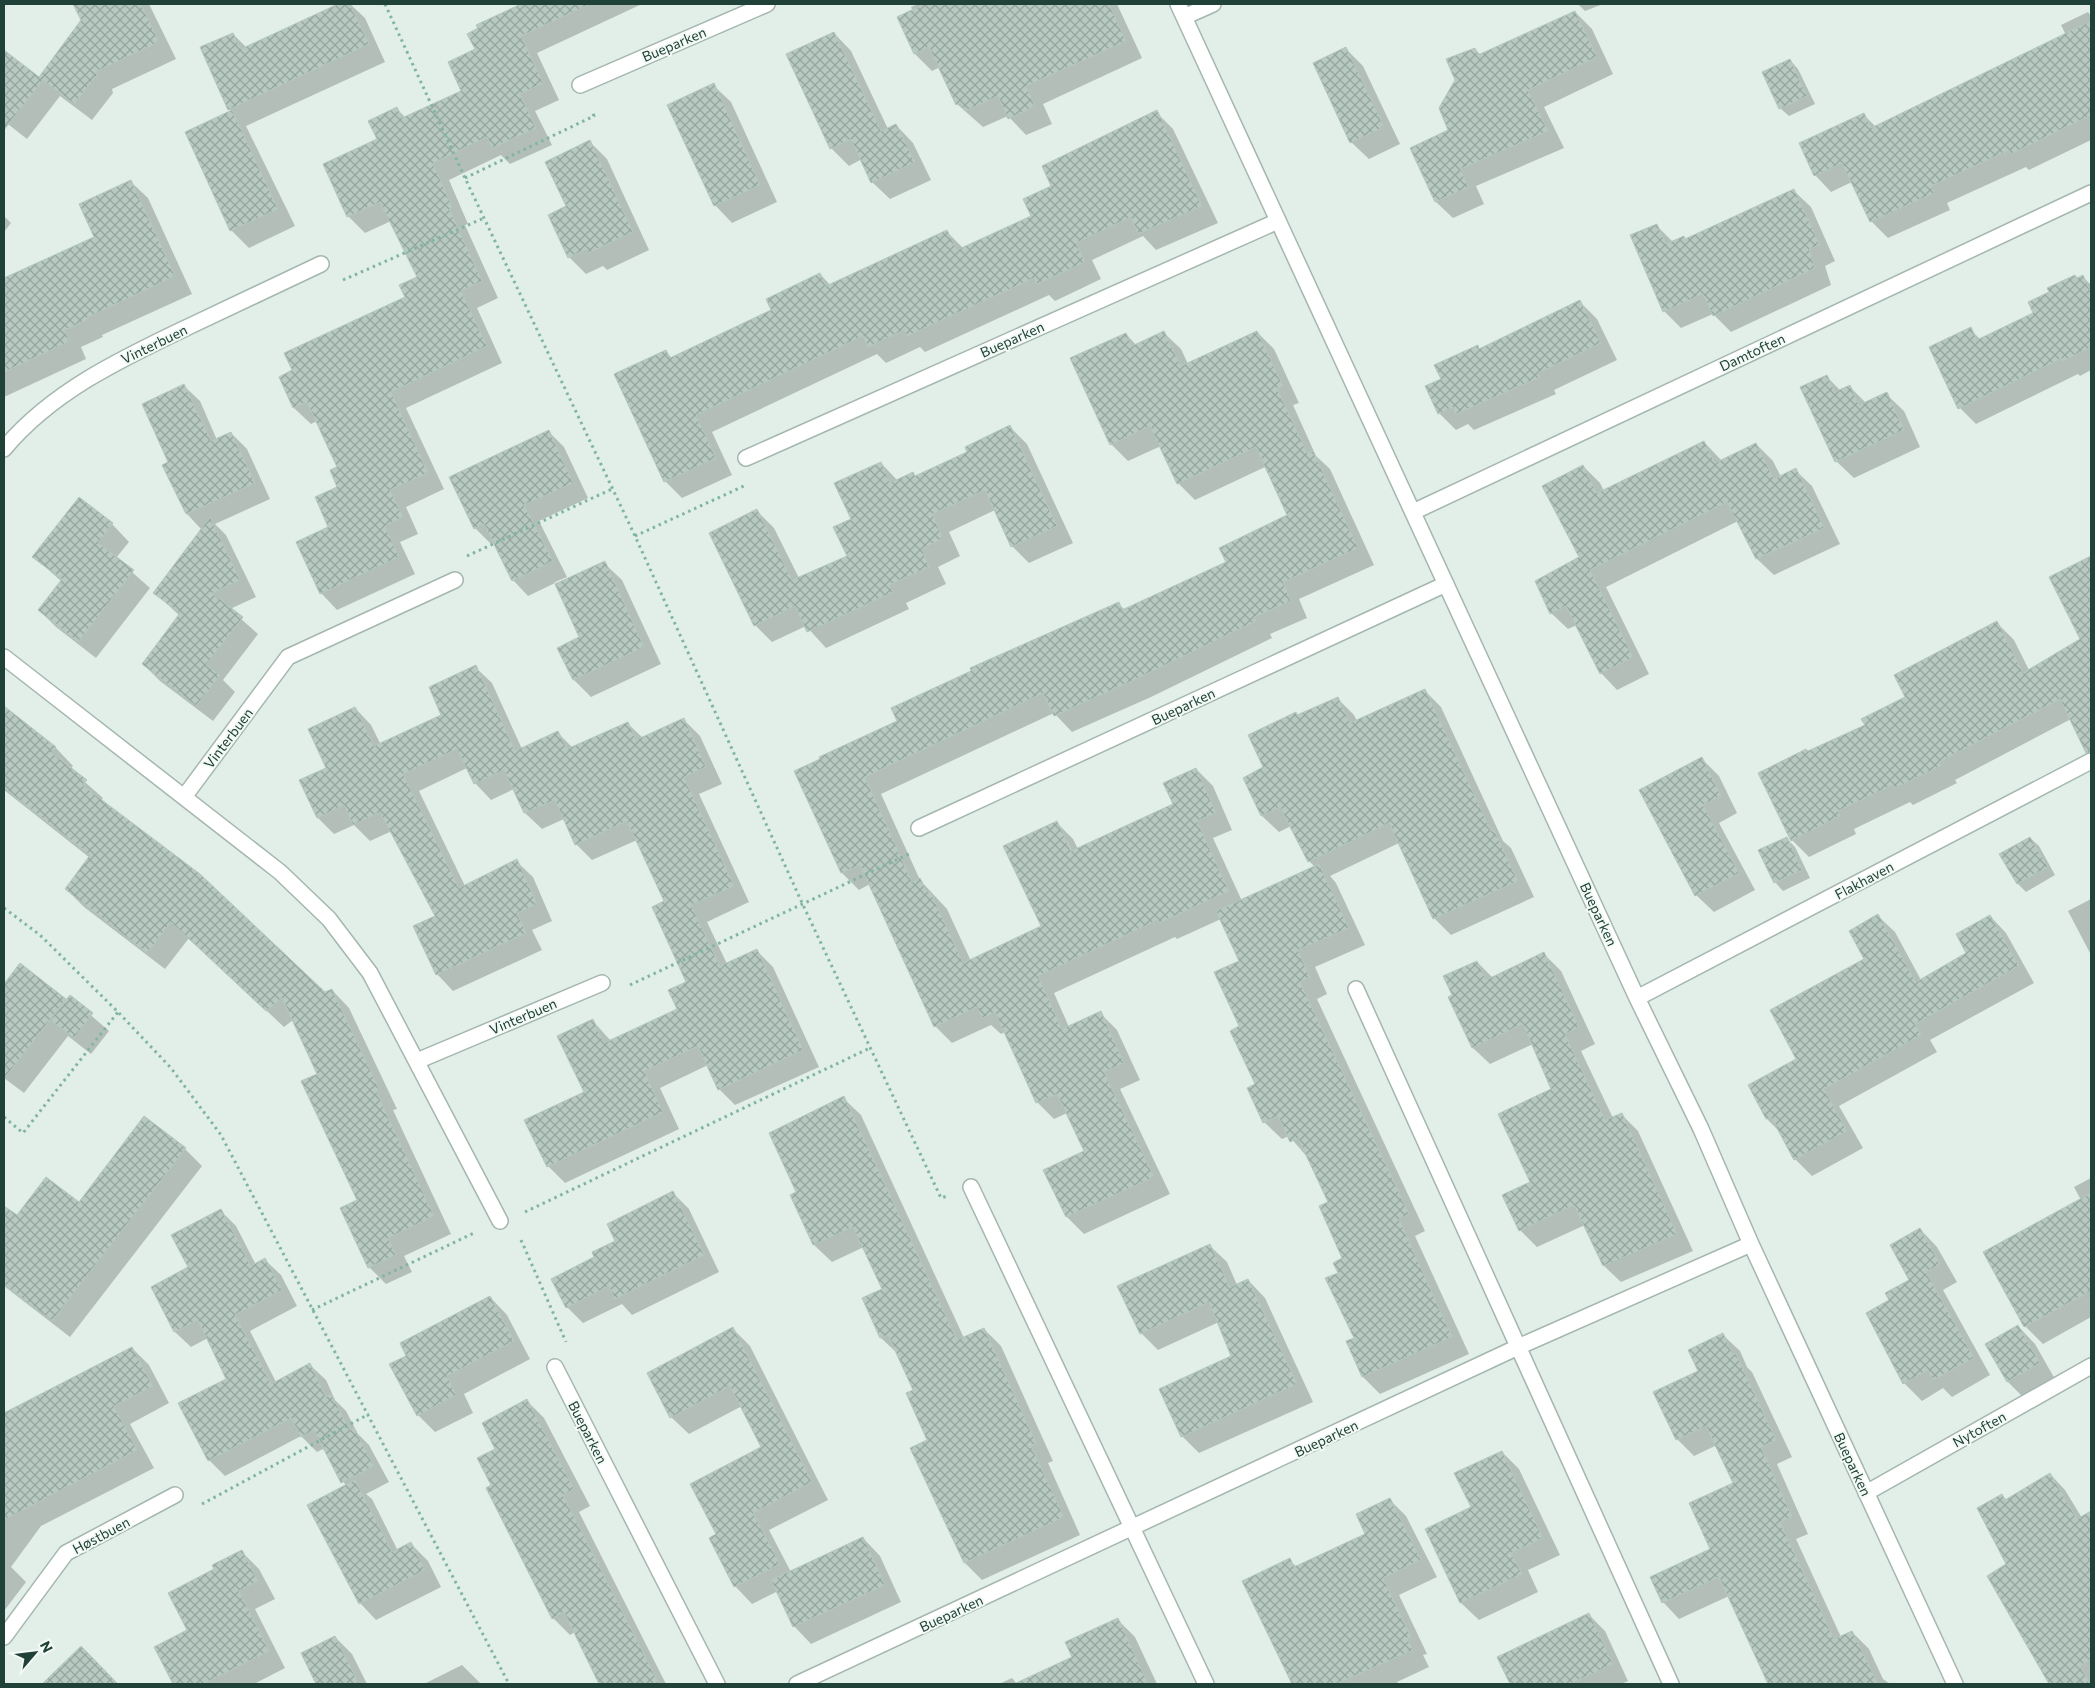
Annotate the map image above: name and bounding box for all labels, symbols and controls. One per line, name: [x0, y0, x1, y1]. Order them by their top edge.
street label: Bueparken: [639, 23, 709, 65]
street label: Bueparken: [977, 317, 1047, 361]
street label: Vinterbuen: [118, 321, 190, 367]
street label: Damtoften: [1717, 329, 1787, 375]
street label: Bueparken: [1149, 684, 1217, 728]
street label: Vinterbuen: [200, 704, 256, 772]
street label: Flakhaven: [1832, 857, 1896, 903]
street label: Bueparken: [1577, 880, 1621, 948]
street label: Vinterbuen: [487, 994, 559, 1038]
street label: Bueparken: [565, 1398, 611, 1466]
street label: Nytoften: [1949, 1407, 2009, 1451]
street label: Bueparken: [1292, 1416, 1360, 1460]
street label: Bueparken: [1831, 1430, 1875, 1498]
street label: Høstbuen: [70, 1513, 132, 1557]
street label: Bueparken: [917, 1591, 985, 1635]
north arrow: [10, 1628, 60, 1678]
text: N: [37, 1638, 57, 1655]

